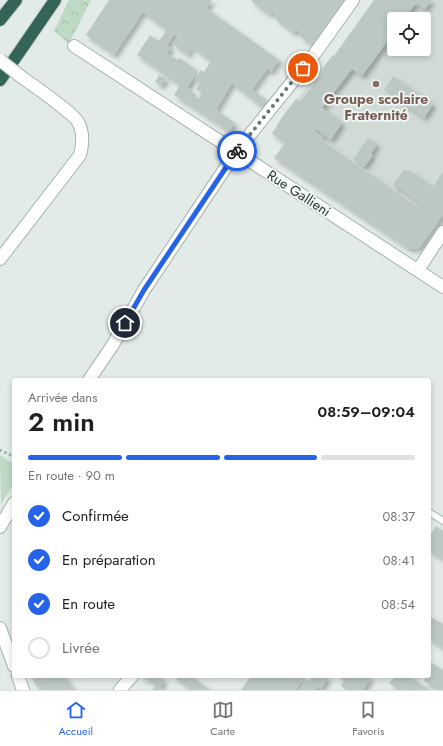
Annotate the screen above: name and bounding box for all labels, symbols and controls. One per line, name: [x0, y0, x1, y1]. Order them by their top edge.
map controls: [387, 12, 431, 56]
button: locate: [387, 12, 431, 56]
pin: [286, 51, 320, 85]
icon: bag: [292, 57, 314, 79]
marker: Groupe scolaire Fraternité: [371, 79, 381, 89]
place label: Groupe scolaire Fraternité: [324, 89, 428, 125]
courier: [217, 131, 257, 171]
icon: bike: [226, 140, 248, 162]
street label: Rue Gallieni: [263, 165, 335, 221]
pin: [108, 306, 142, 340]
icon: home: [114, 312, 136, 334]
text: Arrivée dans: [28, 388, 97, 407]
text: 08:59–09:04: [318, 401, 415, 423]
text: 2 min: [28, 403, 95, 441]
text: En route · 90 m: [28, 466, 115, 485]
icon: check: [28, 505, 50, 527]
text: Confirmée: [62, 505, 129, 527]
text: 08:37: [382, 507, 415, 526]
icon: check: [28, 549, 50, 571]
text: En préparation: [62, 549, 156, 571]
text: 08:41: [383, 551, 415, 570]
icon: check: [28, 593, 50, 615]
text: En route: [62, 593, 115, 615]
text: 08:54: [381, 595, 415, 614]
text: Livrée: [62, 637, 100, 659]
tab: Accueil: [59, 699, 93, 739]
tab: Carte: [210, 699, 235, 739]
tab: Favoris: [352, 699, 384, 739]

